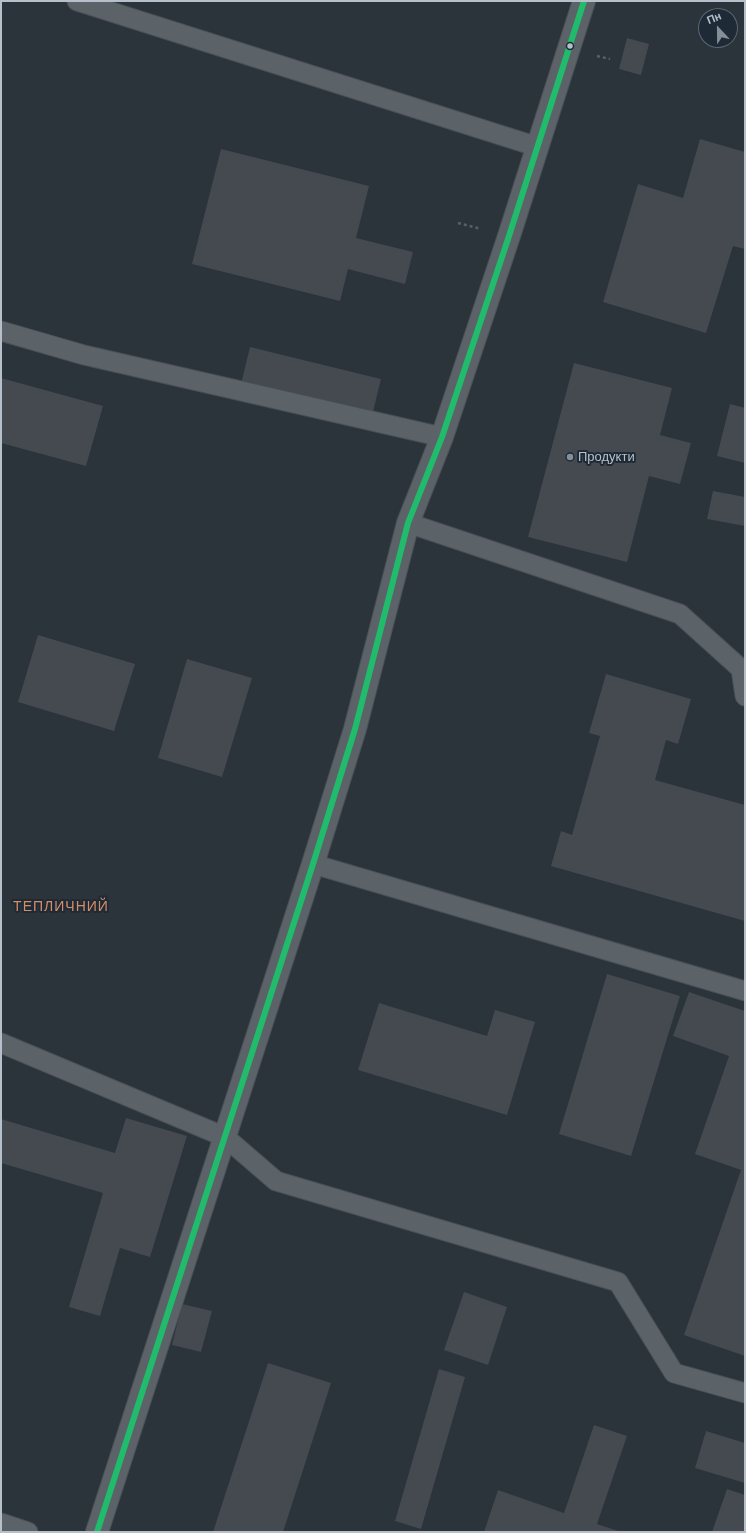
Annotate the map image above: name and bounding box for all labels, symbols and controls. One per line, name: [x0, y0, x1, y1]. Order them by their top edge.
north arrow: [698, 8, 738, 48]
text: Пн: [705, 9, 723, 26]
unlabelled marker: [565, 41, 575, 51]
place label: Продукти: [578, 449, 635, 465]
marker: Продукти: [565, 452, 575, 462]
district label: ТЕПЛИЧНИЙ: [13, 898, 109, 914]

